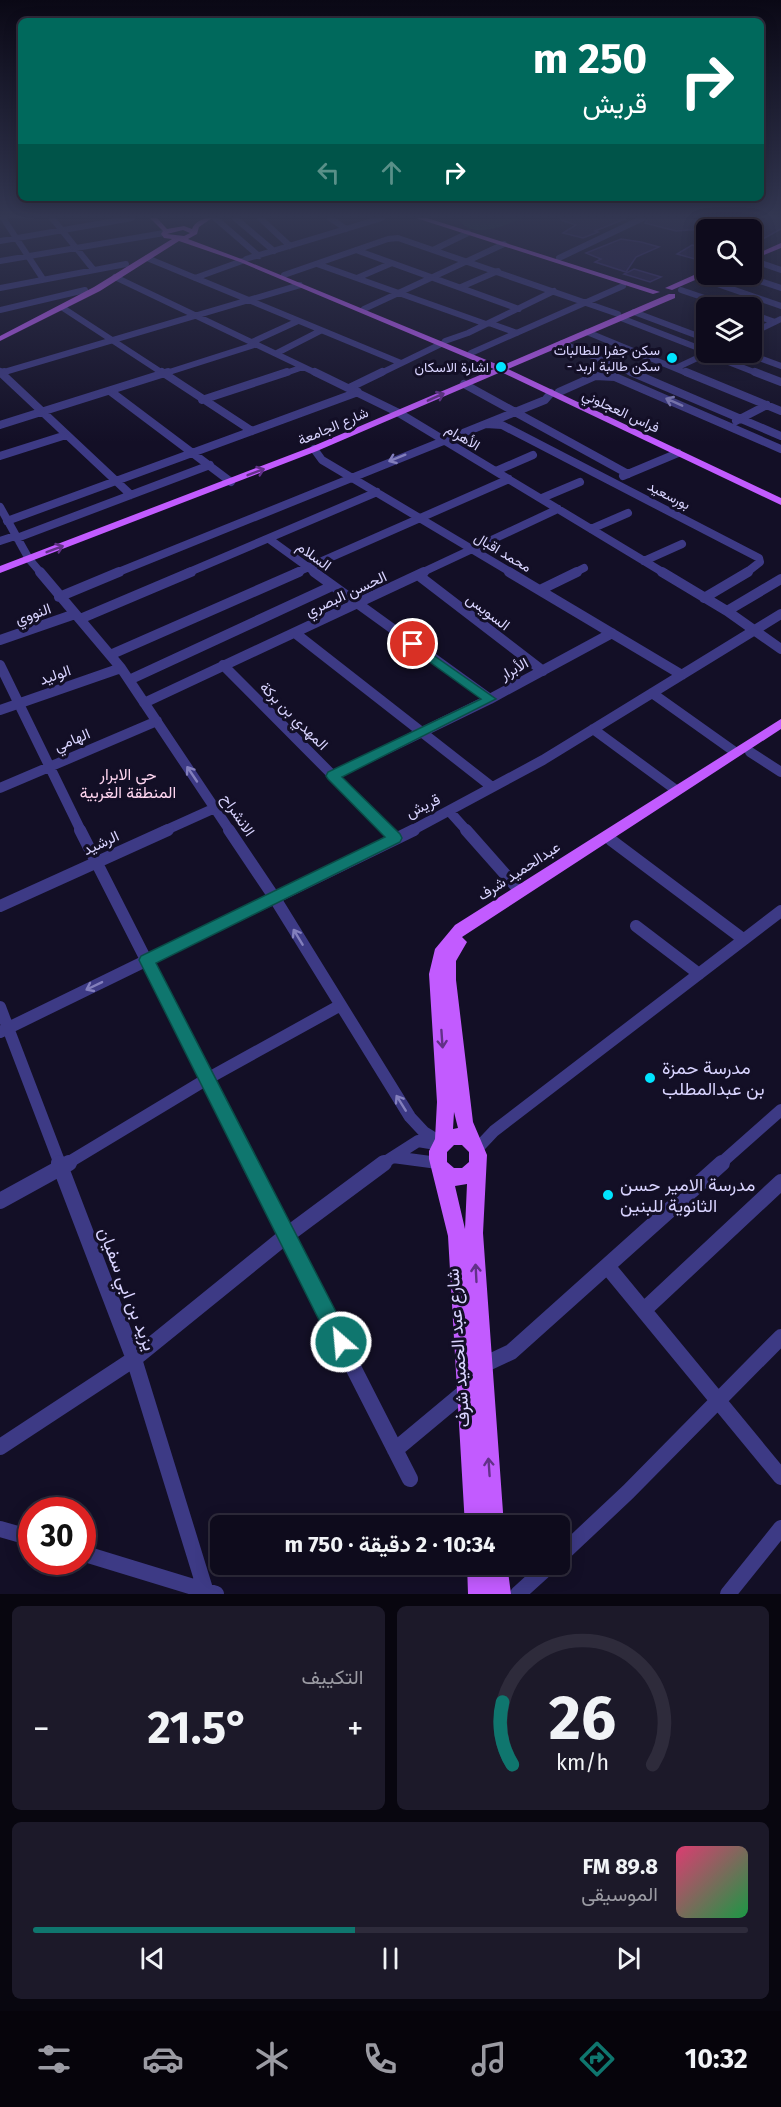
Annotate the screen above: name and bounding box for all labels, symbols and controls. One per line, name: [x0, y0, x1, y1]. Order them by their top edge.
text: 250 m: [533, 34, 647, 84]
icon: right: [668, 42, 746, 120]
text: قريش: [582, 88, 647, 120]
icon: left: [312, 156, 345, 189]
icon: ahead: [375, 156, 408, 189]
icon: right: [438, 156, 471, 189]
map controls: [696, 219, 762, 363]
button: search: [696, 219, 762, 285]
button: layers: [696, 297, 762, 363]
place label: سكن جفرا للطالبات - سكن طالبة اربد: [554, 342, 660, 375]
marker: سكن جفرا للطالبات - سكن طالبة اربد: [665, 351, 679, 365]
place label: اشارة الاسكان: [415, 359, 489, 376]
marker: اشارة الاسكان: [494, 360, 508, 374]
street label: فراس العجلوني: [578, 386, 662, 439]
one-way arrow: [427, 390, 445, 402]
one-way arrow: [665, 395, 683, 407]
street label: شارع الجامعة: [295, 404, 372, 451]
street label: الأهرام: [443, 421, 483, 454]
one-way arrow: [388, 453, 407, 464]
one-way arrow: [246, 465, 265, 476]
street label: بورسعيد: [645, 478, 693, 513]
street label: محمد اقبال: [471, 529, 534, 577]
street label: السلام: [293, 537, 335, 575]
one-way arrow: [45, 543, 63, 554]
street label: الحسن البصري: [302, 567, 391, 624]
street label: السويس: [462, 590, 514, 635]
street label: النووي: [13, 600, 55, 632]
pin: [387, 618, 438, 669]
icon: arrive: [396, 627, 429, 660]
street label: الأبرار: [496, 654, 531, 685]
street label: الوليد: [37, 661, 73, 689]
street label: المهدي بن بركة: [253, 678, 332, 757]
street label: الهامي: [51, 724, 94, 759]
district label: حي الابرار المنطقة الغربية: [80, 765, 176, 803]
one-way arrow: [186, 766, 198, 782]
street label: الانشراح: [216, 790, 259, 841]
street label: قريش: [403, 790, 444, 823]
street label: الرشيد: [80, 827, 122, 859]
street label: عبدالحميد شرف: [474, 838, 564, 904]
one-way arrow: [292, 929, 304, 946]
one-way arrow: [86, 981, 104, 992]
one-way arrow: [436, 1029, 447, 1049]
place label: مدرسة حمزة بن عبدالمطلب: [662, 1057, 765, 1100]
marker: مدرسة حمزة بن عبدالمطلب: [643, 1071, 657, 1085]
one-way arrow: [394, 1095, 406, 1112]
place label: مدرسة الامير حسن الثانوية للبنين: [620, 1174, 755, 1217]
marker: مدرسة الامير حسن الثانوية للبنين: [601, 1188, 615, 1202]
street label: يزيد بن ابي سفيان: [90, 1224, 161, 1355]
one-way arrow: [470, 1263, 481, 1283]
street label: شارع عبد الحميد شرف: [441, 1268, 476, 1428]
position arrow: [309, 1310, 373, 1374]
one-way arrow: [483, 1458, 494, 1478]
speed limit sign: 30: [18, 1497, 96, 1575]
text: 10:34 · 2 دقيقة · 750 m: [285, 1531, 495, 1558]
text: التكييف: [301, 1665, 364, 1689]
text: 26: [549, 1681, 616, 1756]
text: 21.5°: [148, 1701, 249, 1755]
text: −: [33, 1709, 50, 1749]
text: +: [347, 1709, 364, 1749]
text: km/h: [556, 1750, 609, 1776]
text: 89.8 FM: [583, 1853, 658, 1880]
text: الموسيقى: [581, 1882, 658, 1906]
icon: previous: [136, 1942, 169, 1975]
icon: pause: [374, 1942, 407, 1975]
icon: next: [612, 1942, 645, 1975]
icon: filters: [33, 2038, 75, 2080]
icon: car: [142, 2038, 184, 2080]
icon: climate: [251, 2038, 293, 2080]
icon: phone: [359, 2038, 401, 2080]
icon: music: [468, 2038, 510, 2080]
icon: directions: [576, 2038, 618, 2080]
text: 10:32: [685, 2043, 748, 2075]

